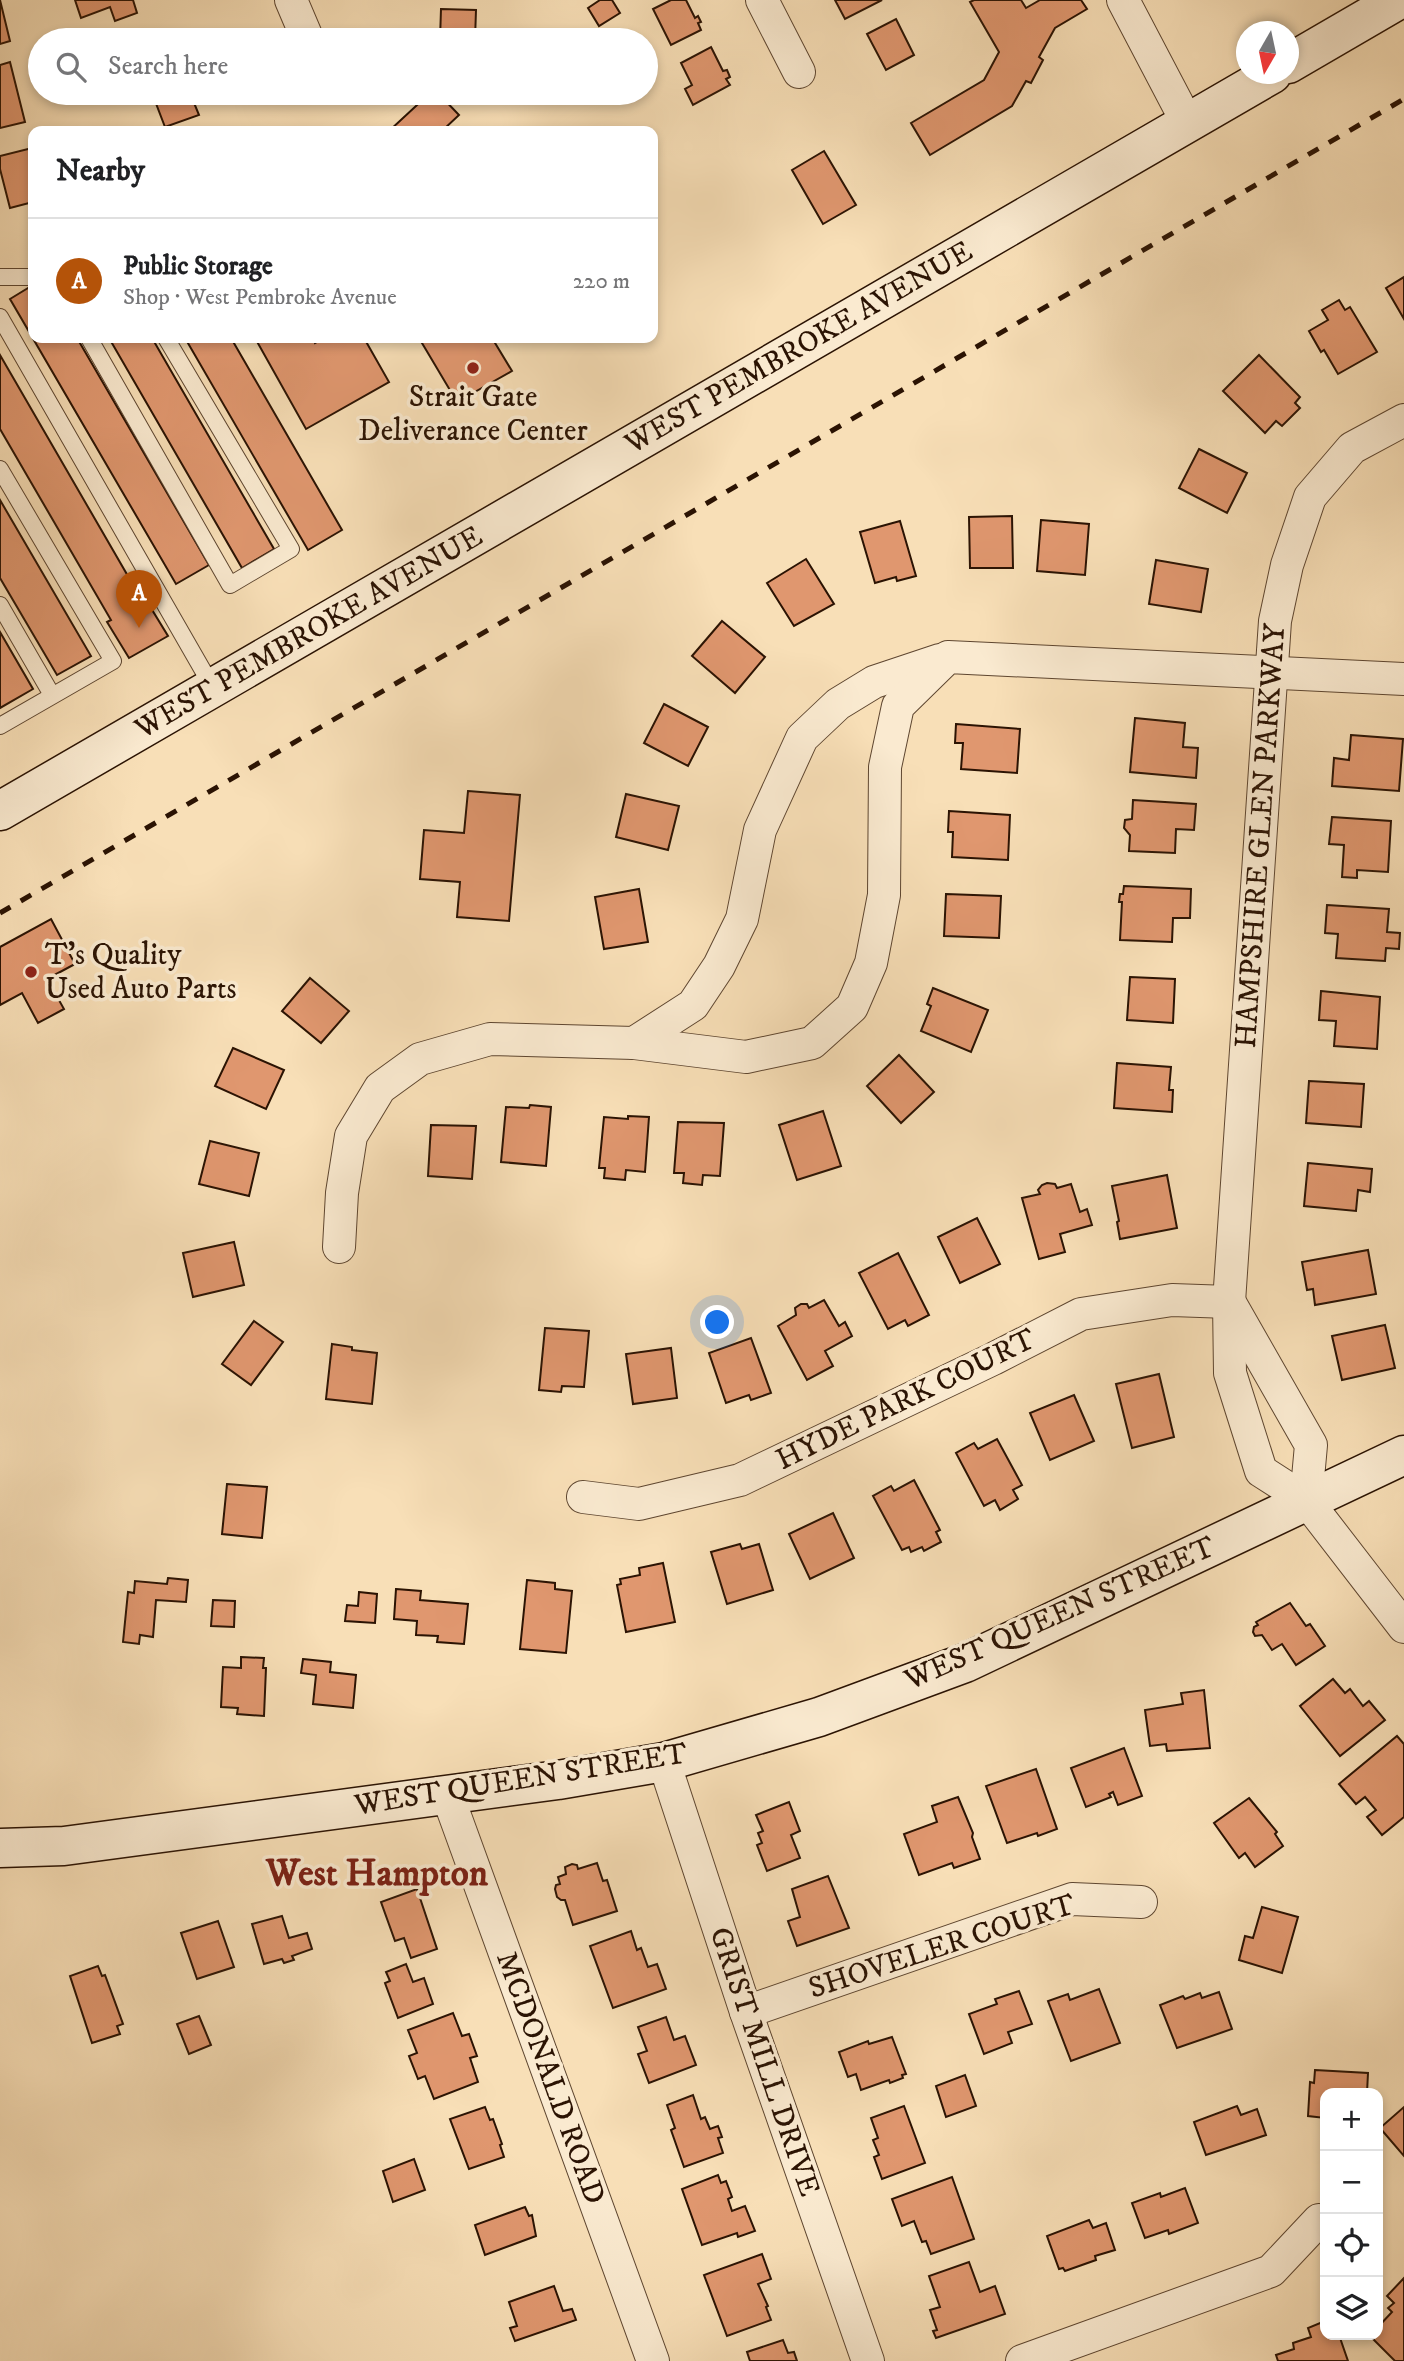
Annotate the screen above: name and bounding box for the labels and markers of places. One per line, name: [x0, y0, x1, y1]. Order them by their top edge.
marker: Strait Gate Deliverance Center: [465, 360, 481, 376]
place label: Strait Gate Deliverance Center: [358, 379, 588, 450]
pin: A: [116, 570, 162, 628]
place label: T's Quality Used Auto Parts: [45, 937, 237, 1008]
marker: T's Quality Used Auto Parts: [23, 964, 39, 980]

